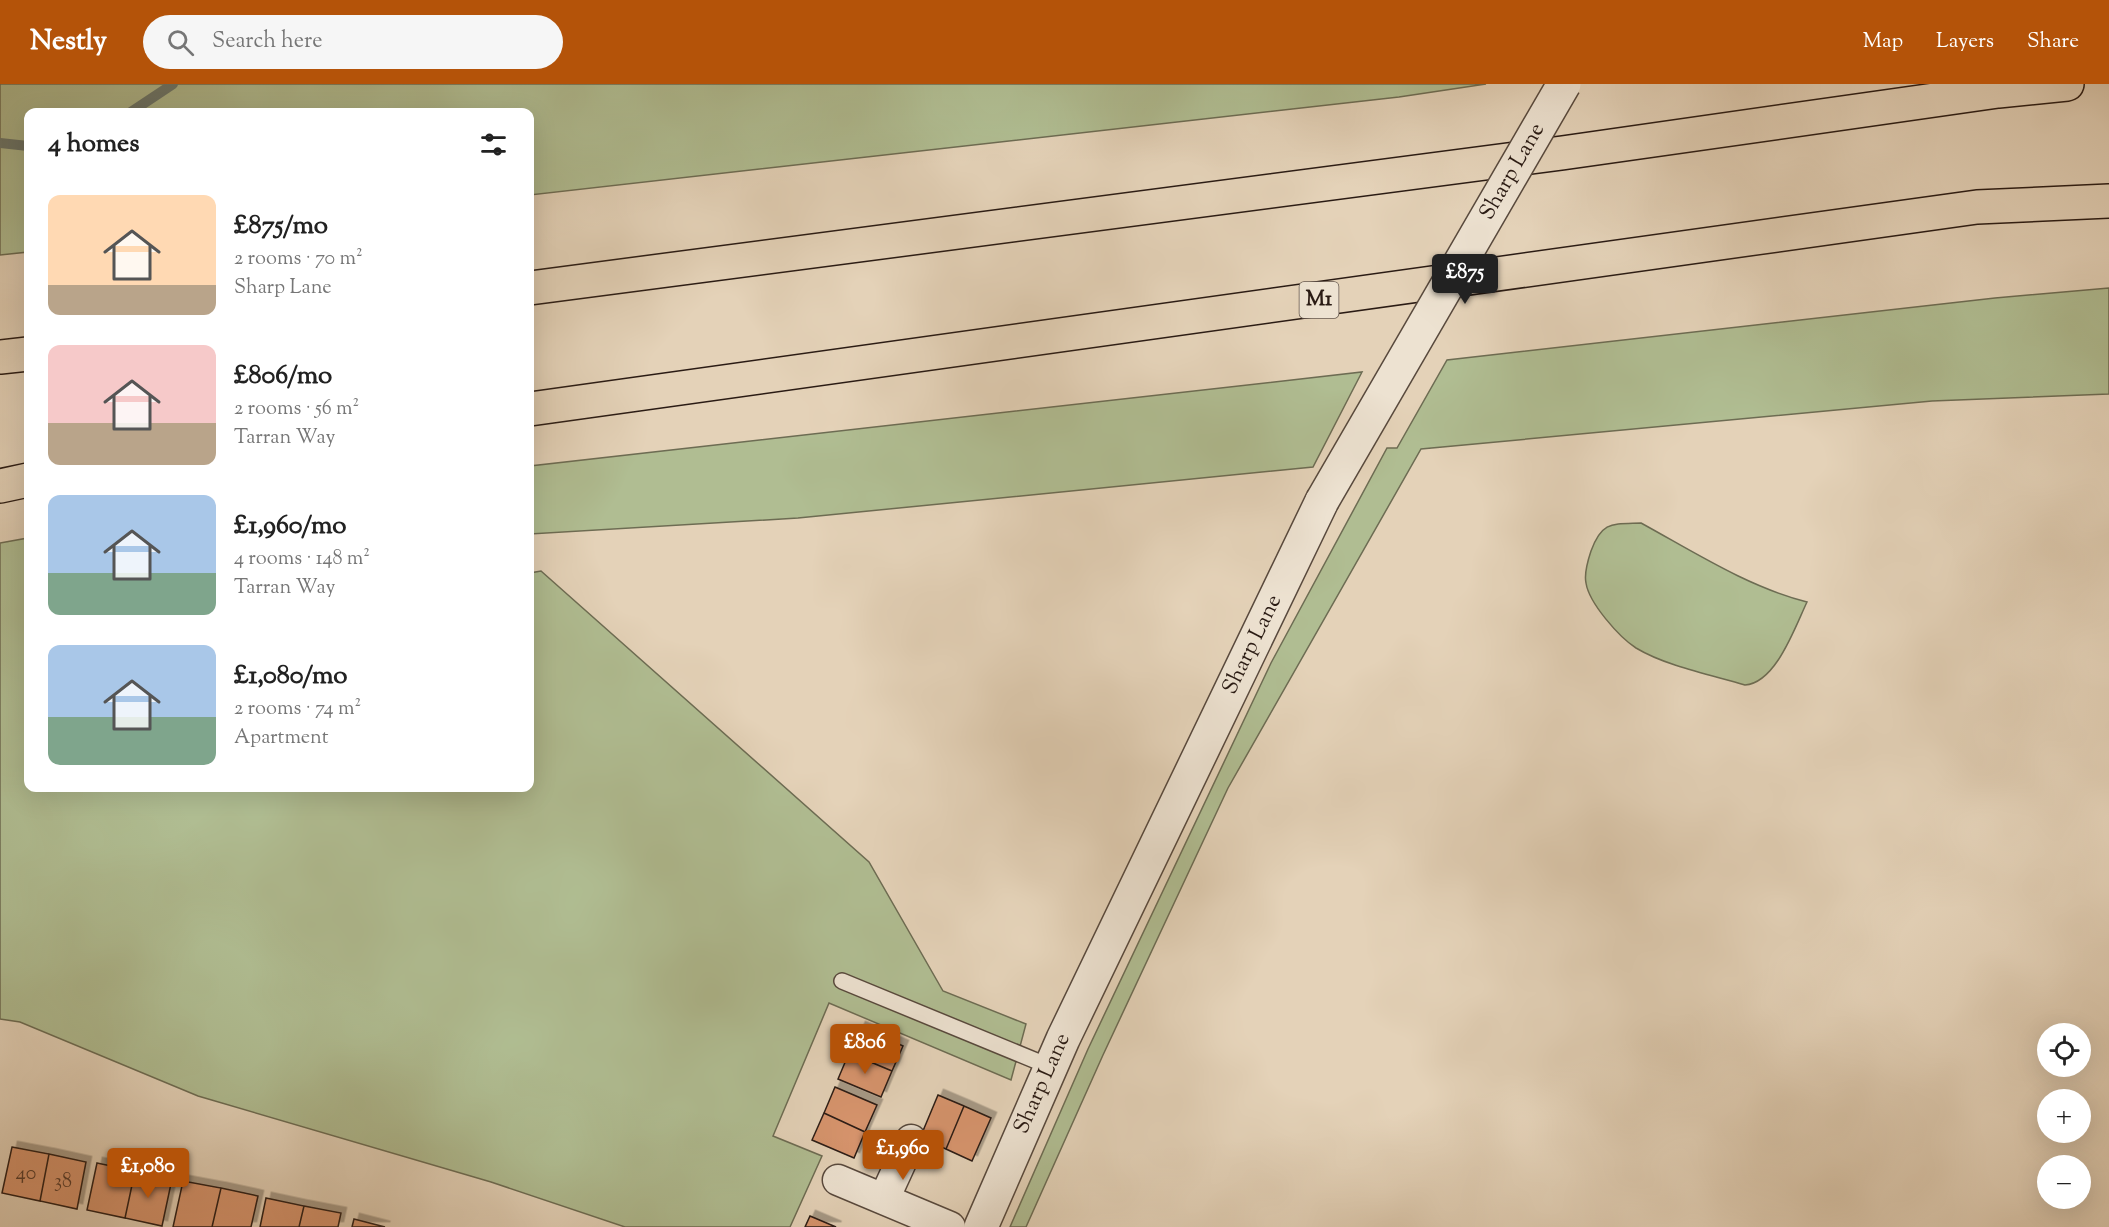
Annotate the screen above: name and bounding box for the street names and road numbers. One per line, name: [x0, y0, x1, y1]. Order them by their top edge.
street label: Sharp Lane: [1472, 117, 1554, 227]
road number: M1: [1300, 282, 1338, 318]
street label: Sharp Lane: [1215, 590, 1291, 700]
street label: Sharp Lane: [1007, 1028, 1079, 1140]

